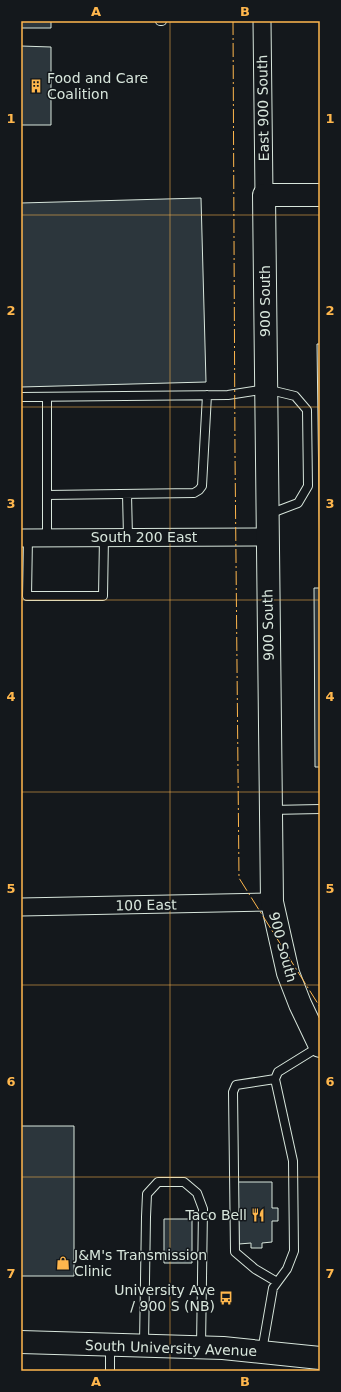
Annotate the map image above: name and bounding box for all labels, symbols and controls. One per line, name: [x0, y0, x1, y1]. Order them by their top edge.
text: A: [91, 4, 101, 19]
text: B: [240, 4, 250, 19]
street label: East 900 South: [254, 55, 272, 161]
place label: Food and Care Coalition: [47, 70, 148, 102]
building icon: Food and Care Coalition: [28, 78, 44, 94]
text: 1: [6, 111, 16, 126]
text: 1: [325, 111, 335, 126]
street label: 900 South: [257, 265, 273, 337]
text: 2: [6, 303, 16, 318]
text: 2: [325, 303, 335, 318]
text: 3: [6, 496, 16, 511]
text: 3: [325, 496, 335, 511]
street label: South 200 East: [91, 529, 198, 545]
street label: 900 South: [259, 589, 277, 661]
text: 4: [6, 689, 16, 704]
text: 4: [325, 689, 335, 704]
text: 5: [6, 881, 16, 896]
text: 5: [325, 881, 335, 896]
street label: 100 East: [115, 896, 177, 914]
street label: 900 South: [266, 910, 300, 984]
text: 6: [6, 1074, 16, 1089]
text: 6: [325, 1074, 335, 1089]
place label: Taco Bell: [184, 1207, 247, 1223]
restaurant icon: Taco Bell: [250, 1207, 266, 1223]
place label: J&M's Transmission Clinic: [73, 1247, 207, 1279]
shop icon: J&M's Transmission Clinic: [55, 1255, 71, 1271]
text: 7: [6, 1266, 16, 1281]
text: 7: [325, 1266, 335, 1281]
place label: University Ave / 900 S (NB): [114, 1282, 215, 1314]
bus stop icon: University Ave / 900 S (NB): [218, 1290, 234, 1306]
street label: South University Avenue: [85, 1337, 257, 1359]
text: A: [91, 1374, 101, 1389]
text: B: [240, 1374, 250, 1389]

